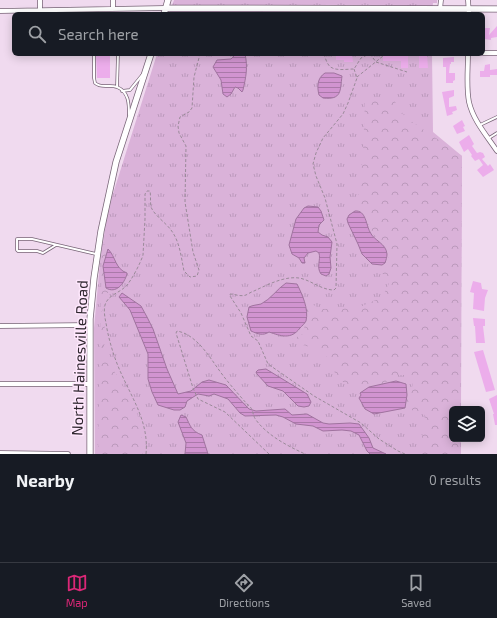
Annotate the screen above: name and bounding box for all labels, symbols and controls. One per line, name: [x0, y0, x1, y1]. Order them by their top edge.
search box: [12, 12, 485, 56]
icon: search: [26, 23, 48, 45]
text: Search here: [58, 25, 139, 43]
street label: North Hainesville Road: [67, 280, 91, 436]
map controls: [449, 406, 485, 442]
button: layers: [449, 406, 485, 442]
text: Nearby: [16, 470, 74, 490]
text: 0 results: [429, 472, 481, 488]
tab: Map: [66, 572, 88, 609]
tab: Directions: [219, 572, 270, 609]
tab: Saved: [401, 572, 431, 609]

